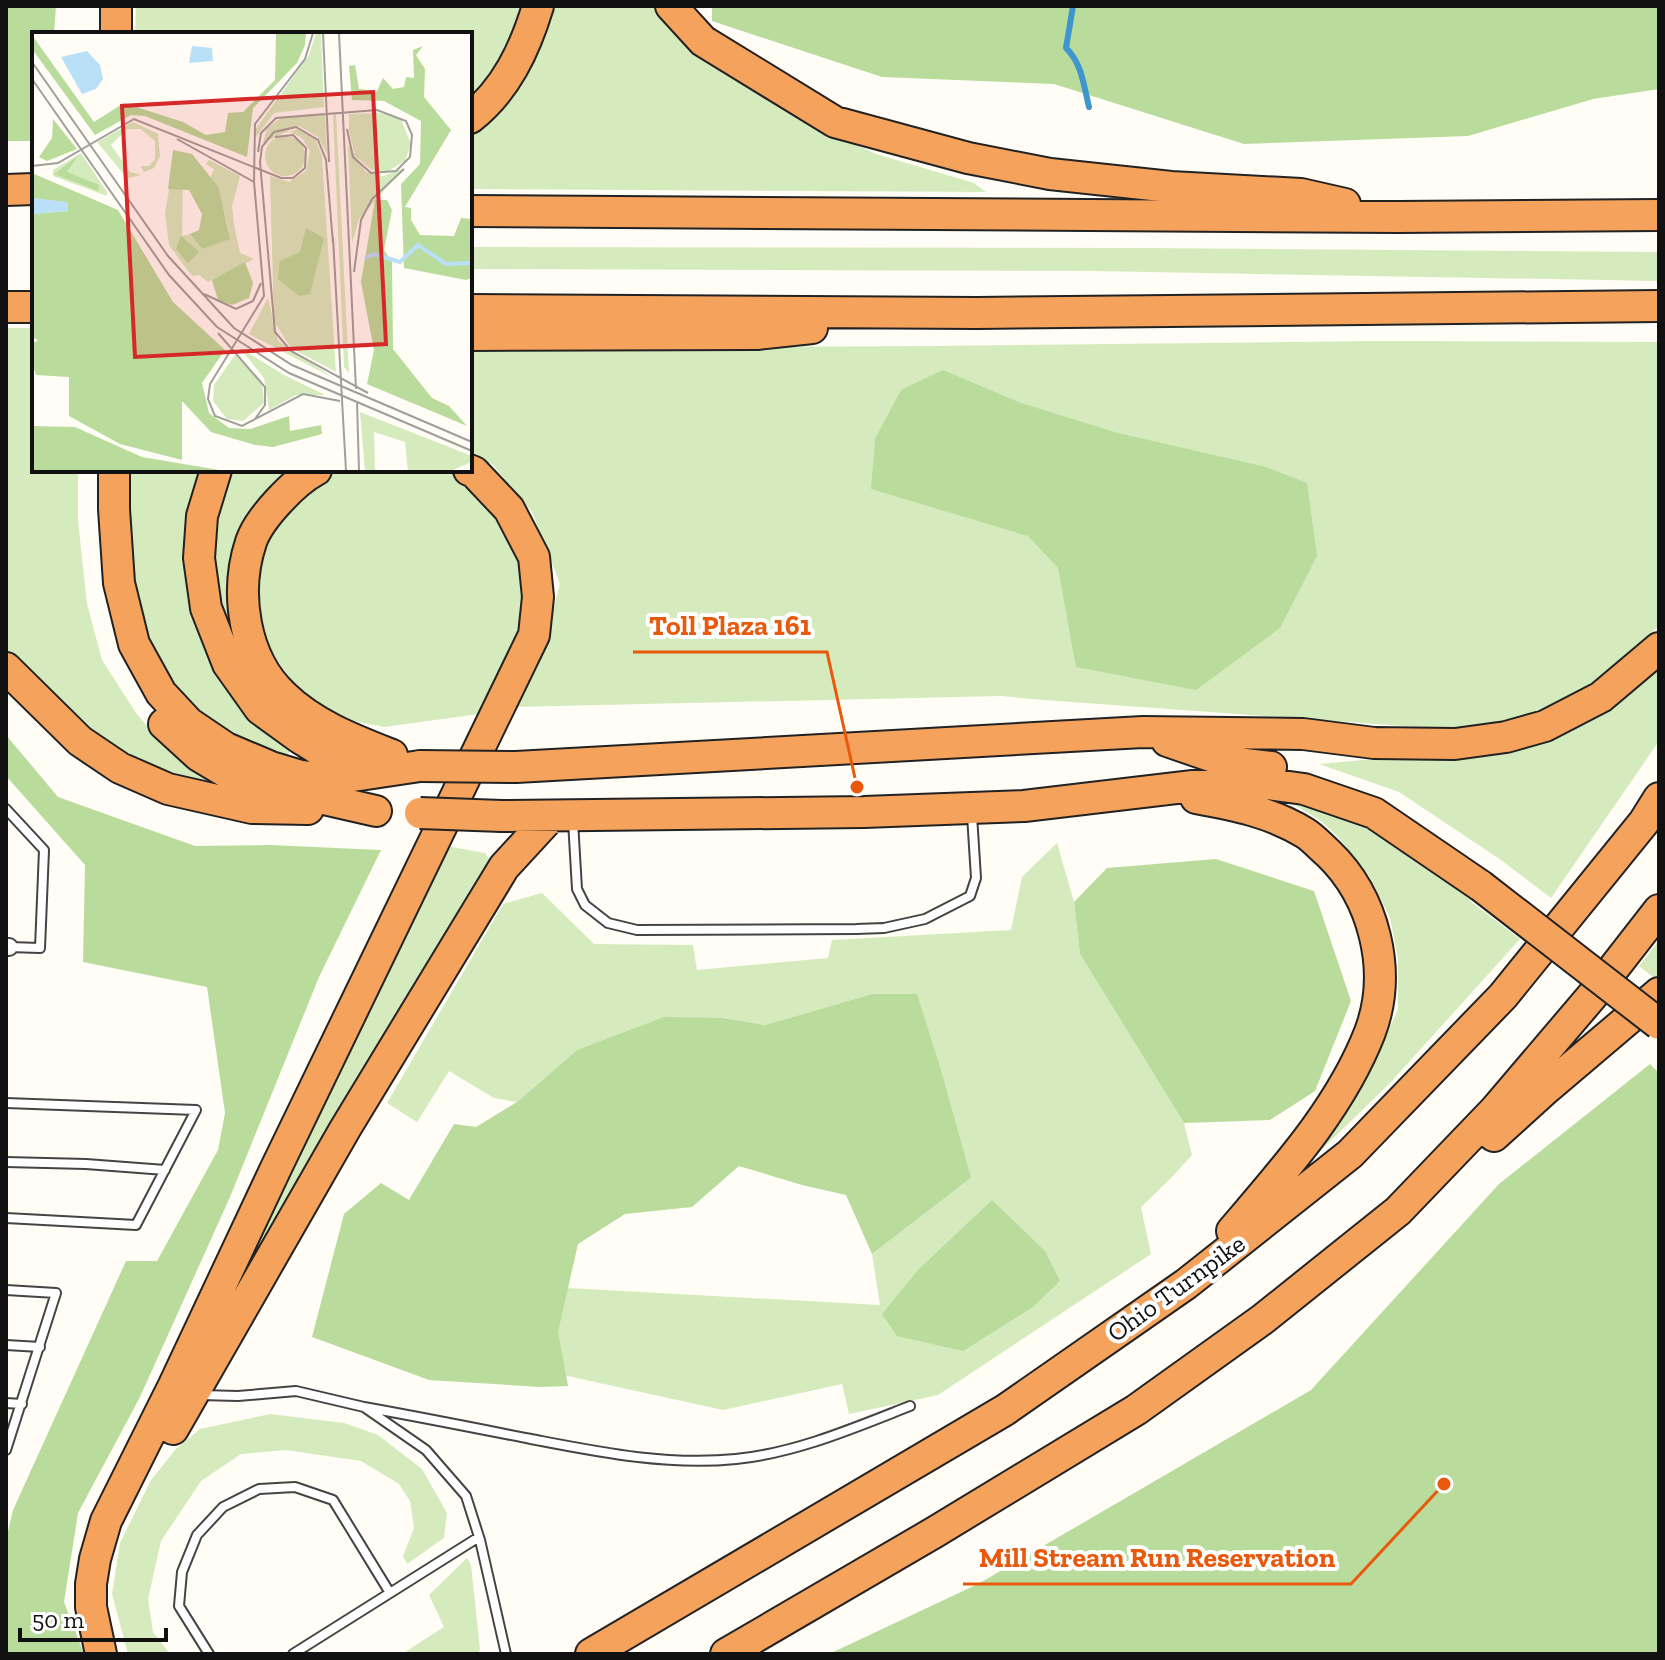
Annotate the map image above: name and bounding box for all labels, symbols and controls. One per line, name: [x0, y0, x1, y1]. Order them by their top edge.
inset map: [32, 32, 472, 472]
callout: Toll Plaza 161: [633, 600, 827, 652]
text: Toll Plaza 161: [649, 609, 811, 642]
street label: Ohio Turnpike: [1101, 1227, 1251, 1349]
callout: Mill Stream Run Reservation: [963, 1532, 1351, 1584]
text: Mill Stream Run Reservation: [979, 1541, 1336, 1574]
scale bar: [20, 1592, 166, 1642]
text: 50 m: [32, 1605, 85, 1634]

